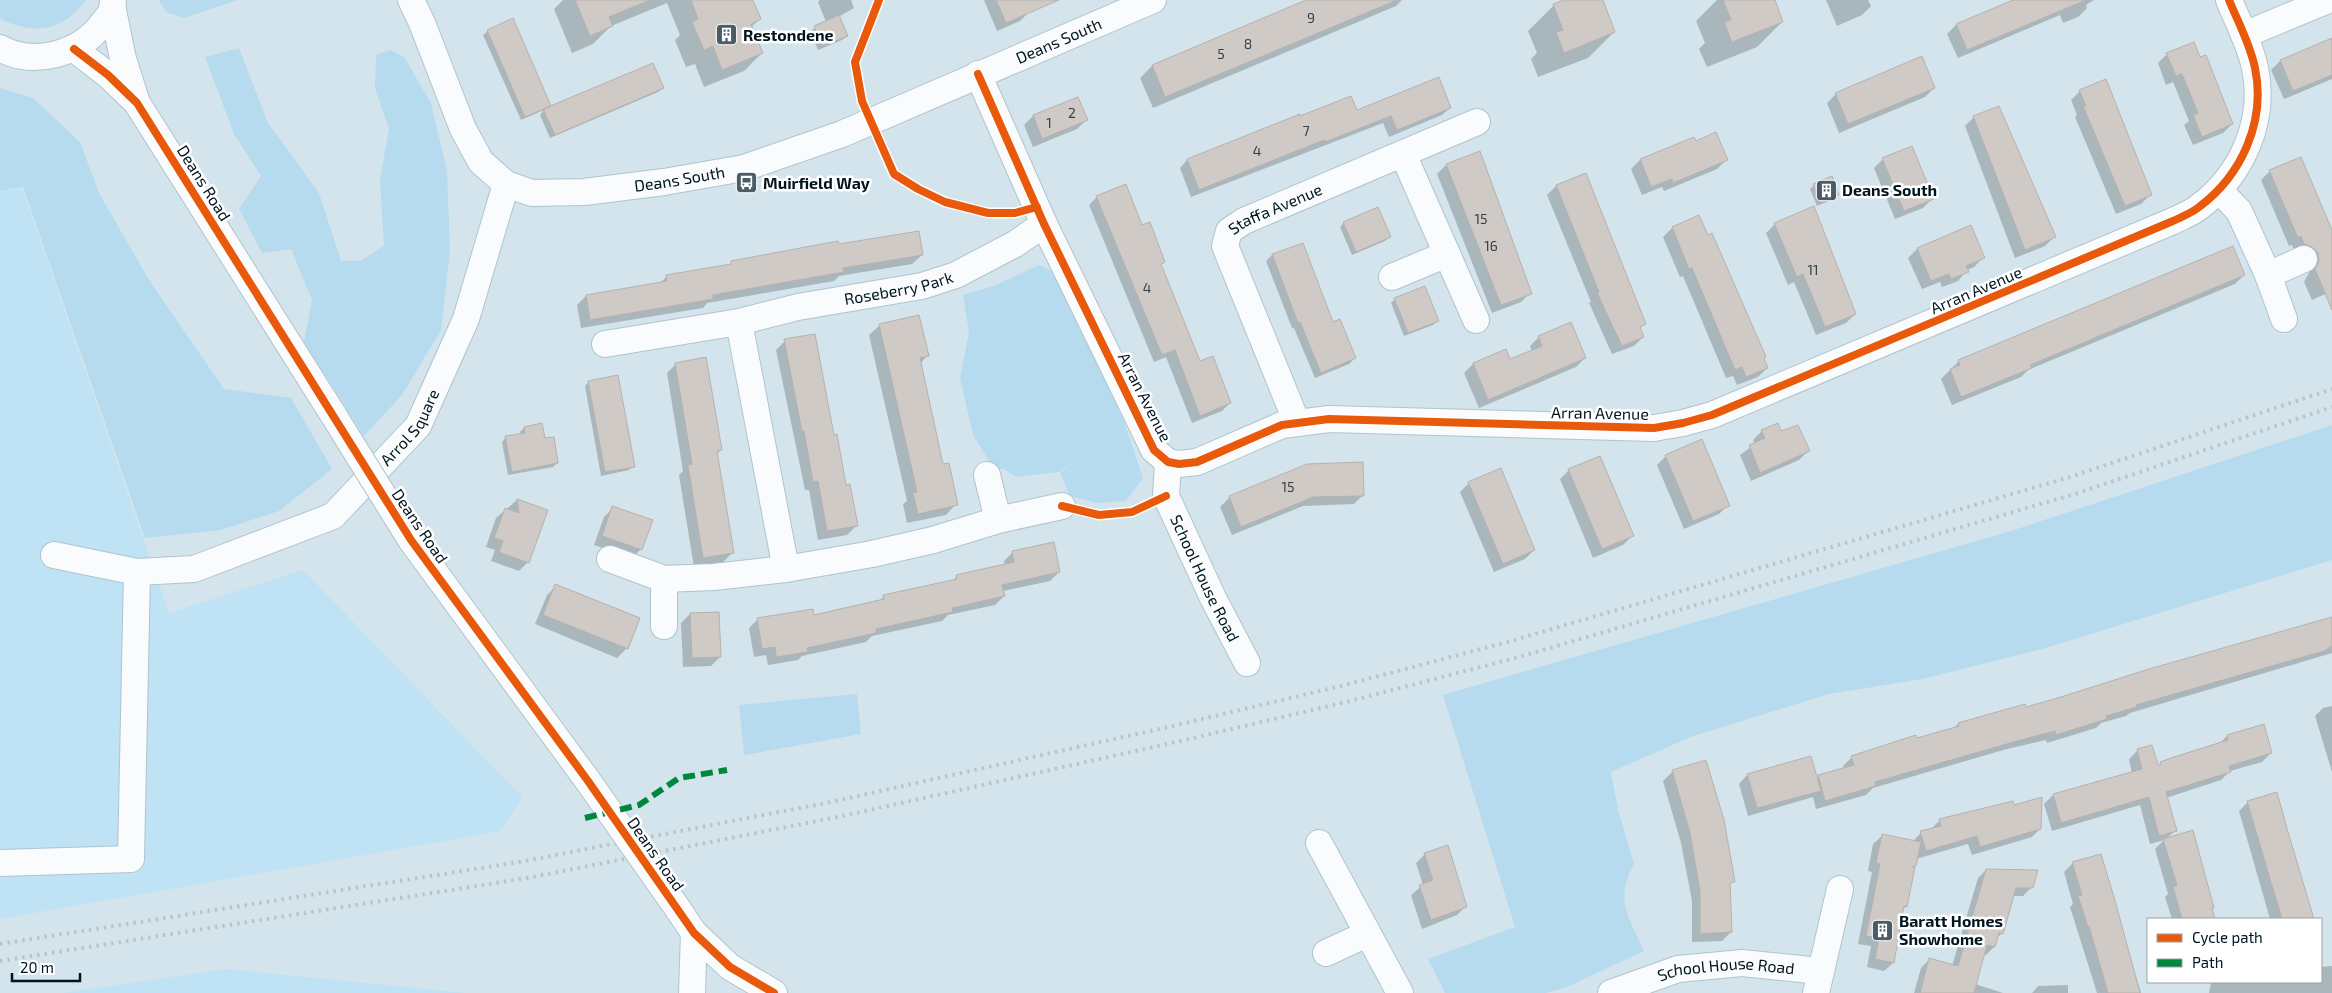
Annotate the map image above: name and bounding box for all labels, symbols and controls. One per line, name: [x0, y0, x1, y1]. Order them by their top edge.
house number: 9: [1307, 9, 1315, 26]
street label: Deans South: [1013, 13, 1104, 67]
building icon: Restondene: [715, 23, 739, 47]
place label: Restondene: [743, 25, 834, 44]
house number: 8: [1244, 35, 1252, 52]
house number: 5: [1217, 45, 1225, 62]
house number: 2: [1068, 104, 1076, 121]
house number: 1: [1046, 114, 1052, 131]
house number: 7: [1302, 122, 1310, 139]
street label: Deans Road: [174, 141, 235, 224]
house number: 4: [1253, 142, 1261, 159]
street label: Deans South: [633, 162, 726, 195]
bus stop icon: Muirfield Way: [735, 171, 759, 195]
place label: Muirfield Way: [763, 173, 870, 193]
building icon: Deans South: [1814, 178, 1838, 202]
street label: Staffa Avenue: [1224, 179, 1325, 238]
place label: Deans South: [1842, 180, 1937, 199]
house number: 15: [1474, 210, 1488, 227]
house number: 16: [1484, 237, 1498, 254]
house number: 11: [1807, 261, 1819, 278]
street label: Arran Avenue: [1927, 262, 2024, 317]
street label: Roseberry Park: [843, 267, 955, 308]
house number: 4: [1143, 279, 1151, 296]
street label: Arran Avenue: [1115, 349, 1176, 445]
street label: Arrol Square: [376, 386, 442, 469]
street label: Arran Avenue: [1551, 402, 1649, 423]
house number: 15: [1281, 478, 1295, 495]
street label: Deans Road: [389, 485, 452, 567]
street label: School House Road: [1167, 512, 1244, 645]
street label: Deans Road: [624, 813, 689, 894]
place label: Baratt Homes Showhome: [1899, 911, 2003, 948]
building icon: Baratt Homes Showhome: [1871, 918, 1895, 942]
legend: [2147, 918, 2322, 983]
text: Cycle path: [2192, 928, 2263, 946]
scale bar: [12, 950, 80, 982]
street label: School House Road: [1655, 953, 1795, 985]
text: Path: [2192, 953, 2223, 971]
text: 20 m: [20, 958, 54, 976]

